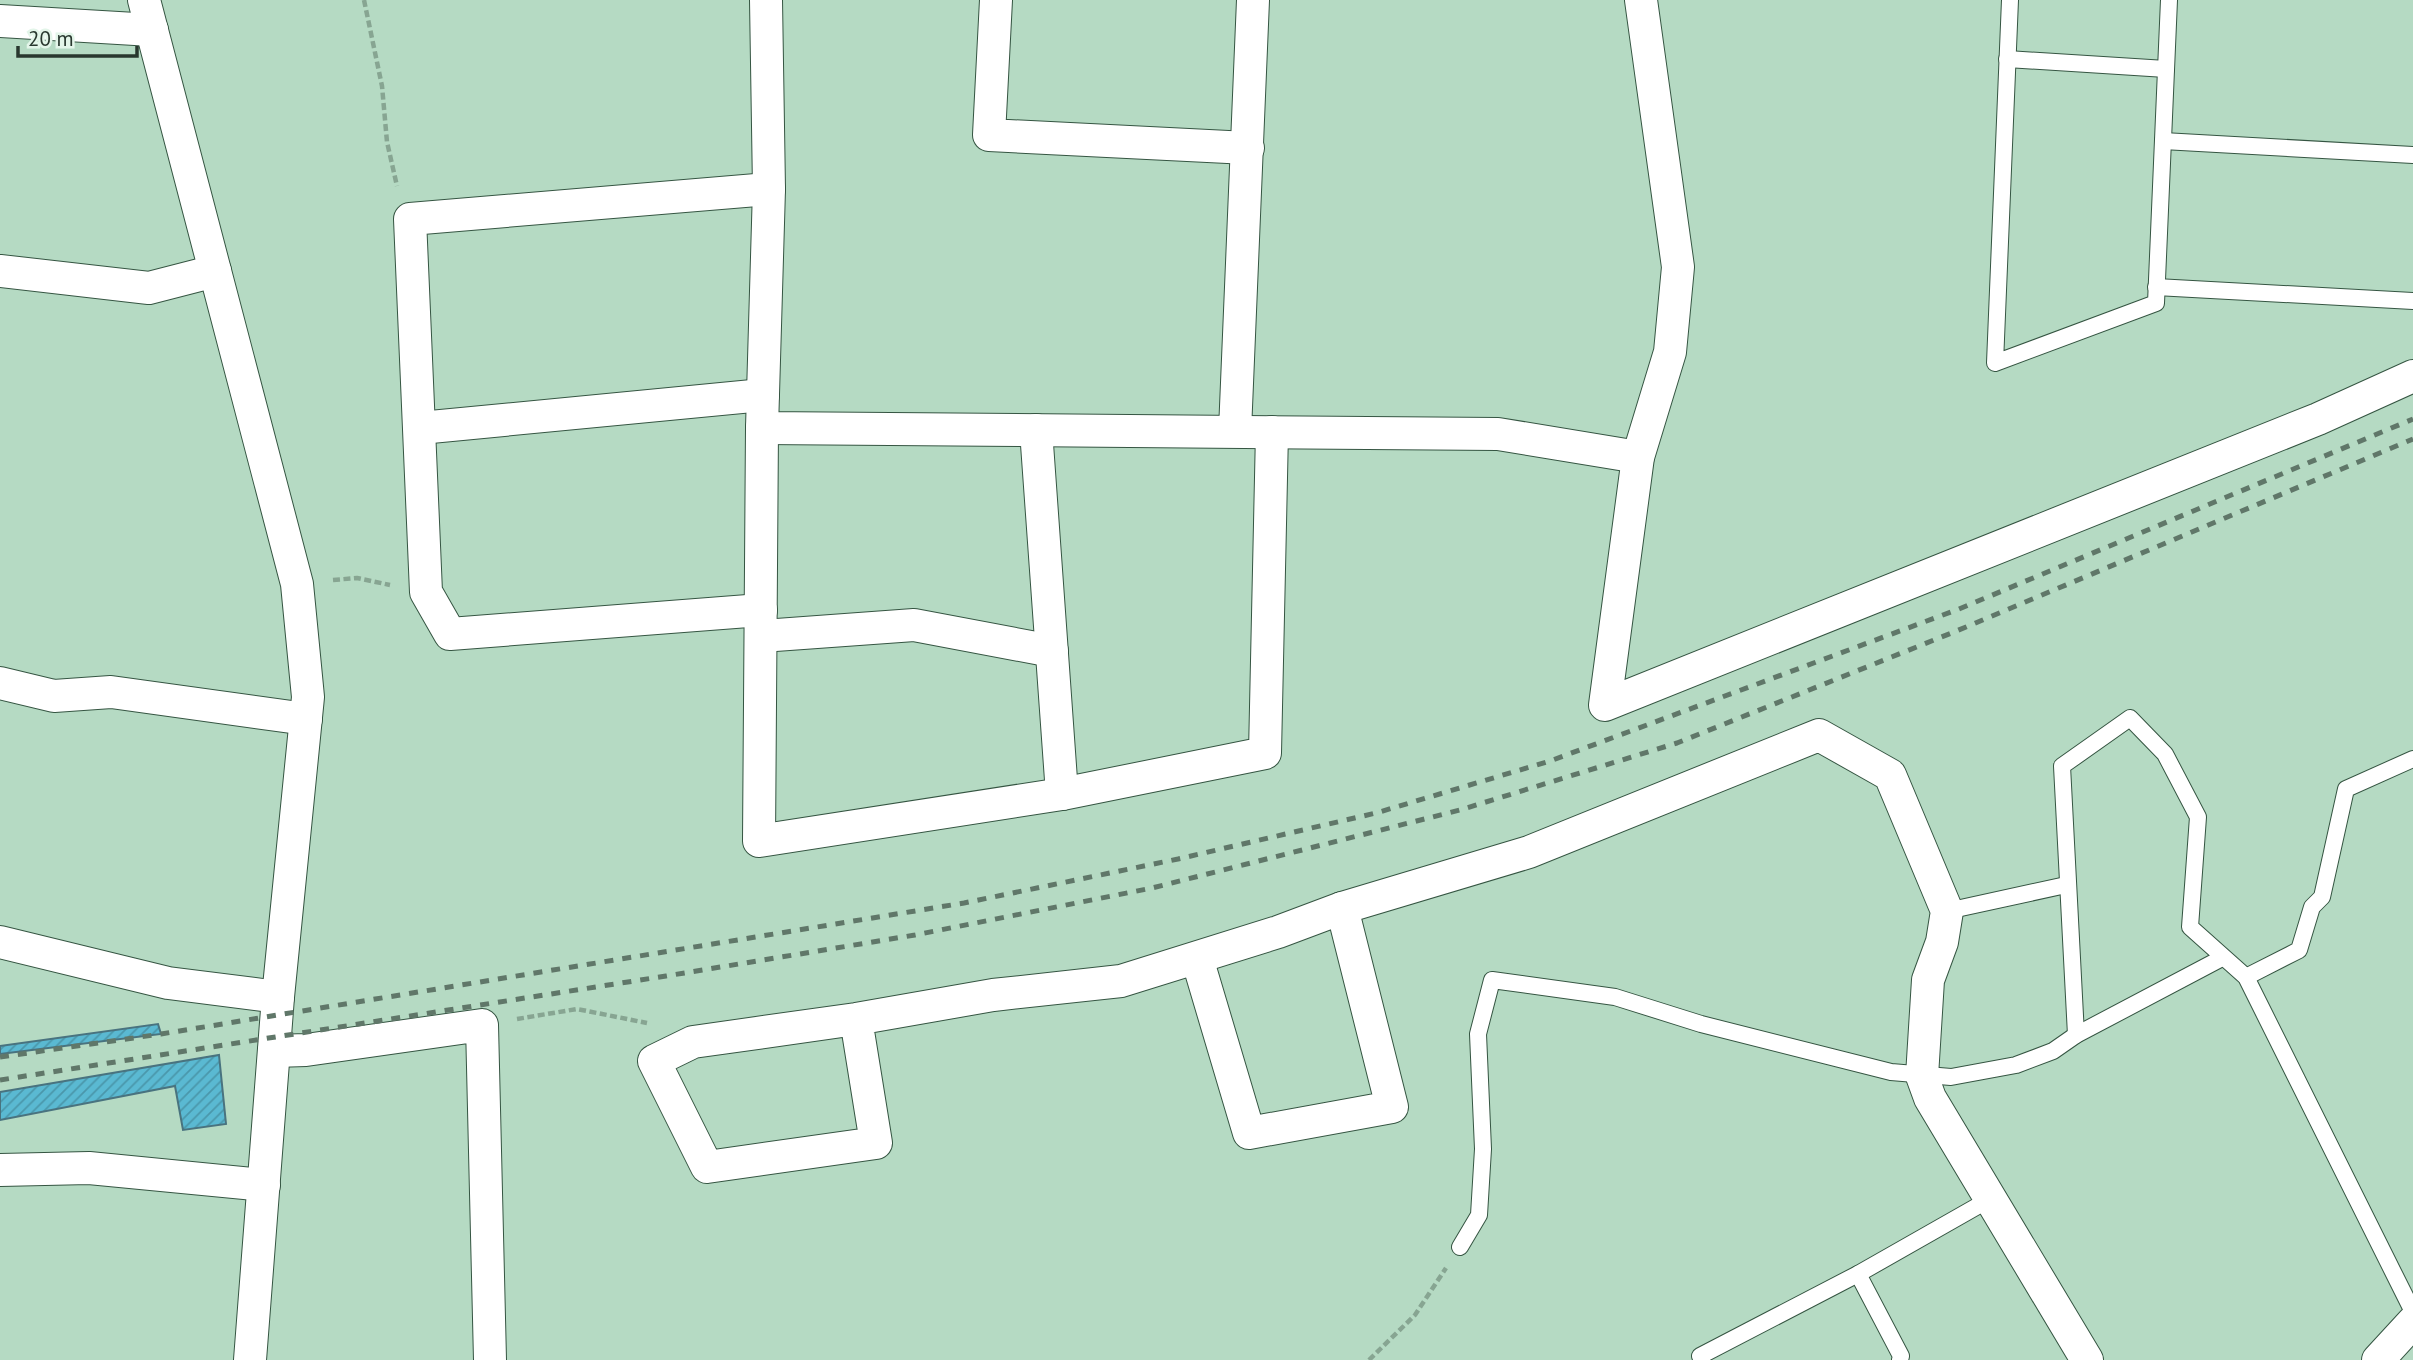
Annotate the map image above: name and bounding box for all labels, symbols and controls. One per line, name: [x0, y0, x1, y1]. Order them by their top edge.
scale bar: [18, 14, 136, 58]
text: 20 m: [28, 25, 74, 52]

